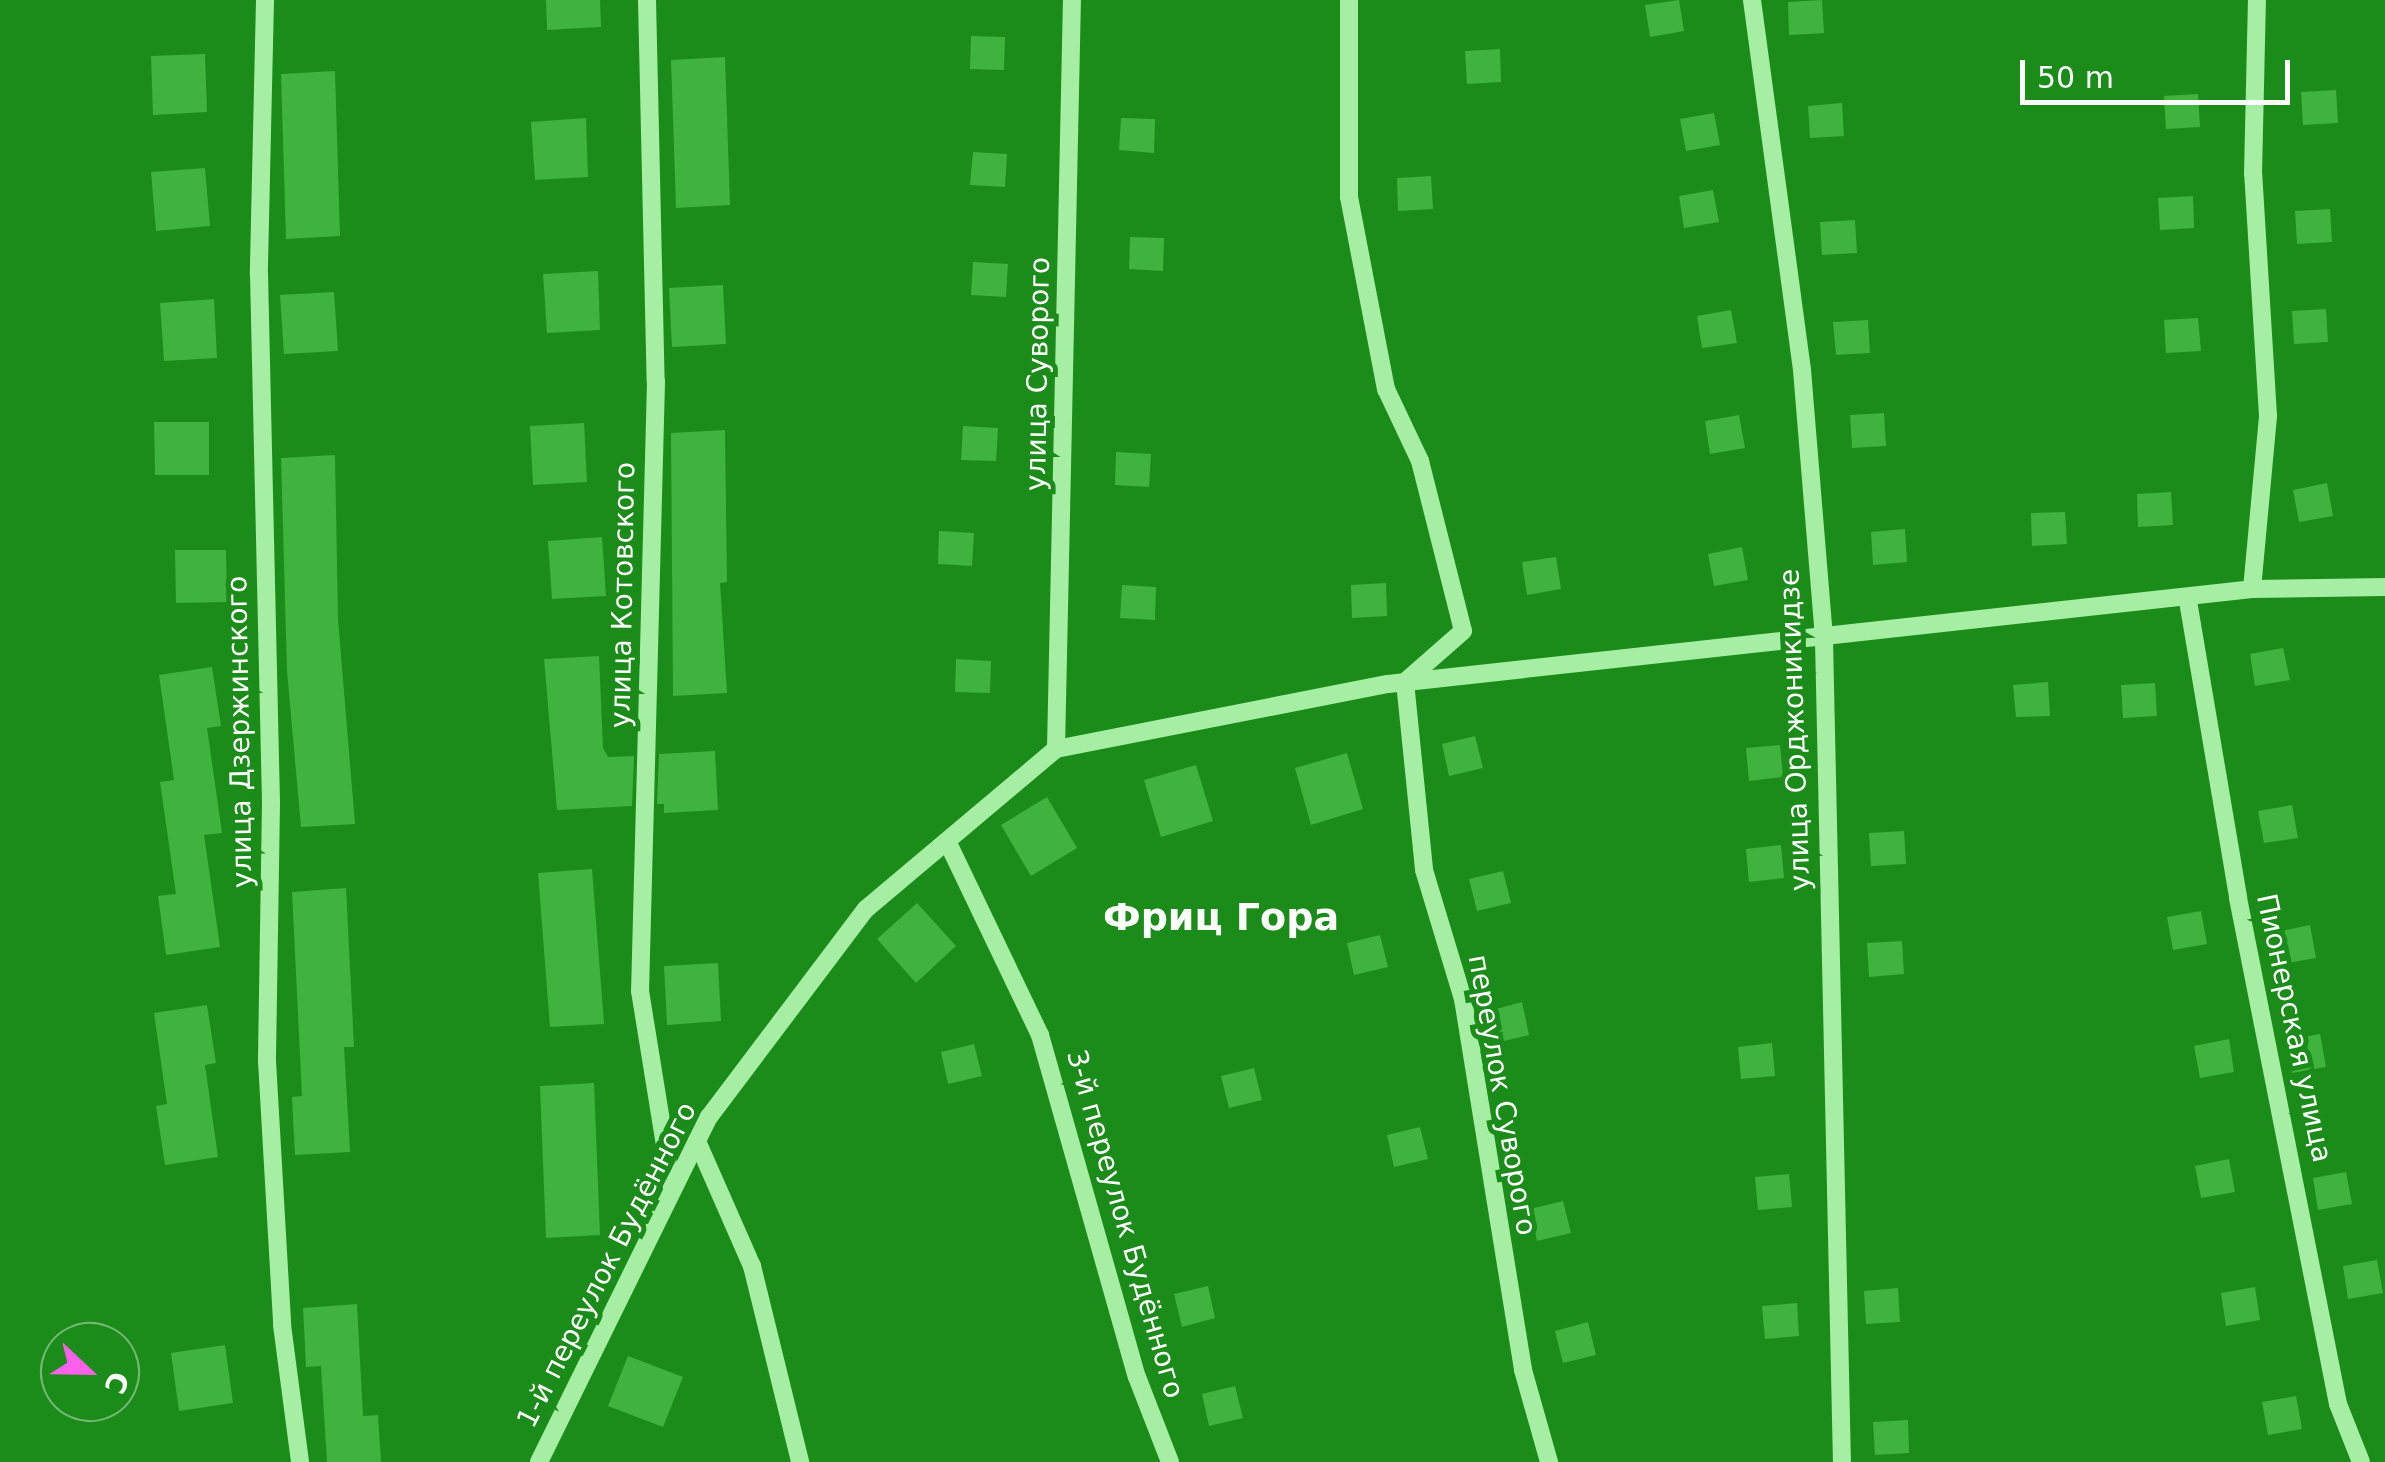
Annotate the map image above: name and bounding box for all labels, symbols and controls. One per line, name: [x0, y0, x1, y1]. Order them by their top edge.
scale bar: [2025, 40, 2295, 102]
text: 50 m: [2037, 60, 2114, 95]
street label: улица Суворого: [1019, 257, 1057, 491]
street label: улица Котовского: [604, 462, 642, 728]
street label: улица Орджоникидзе: [1773, 568, 1817, 892]
street label: улица Дзержинского: [220, 575, 260, 889]
street label: Пионерская улица: [2249, 891, 2339, 1165]
district label: Фриц Гора: [1103, 895, 1339, 941]
street label: переулок Суворого: [1461, 952, 1543, 1238]
street label: 3-й переулок Будённого: [1059, 1046, 1191, 1402]
street label: 1-й переулок Будённого: [510, 1097, 704, 1433]
north arrow: [40, 1322, 140, 1422]
text: С: [97, 1367, 136, 1398]

